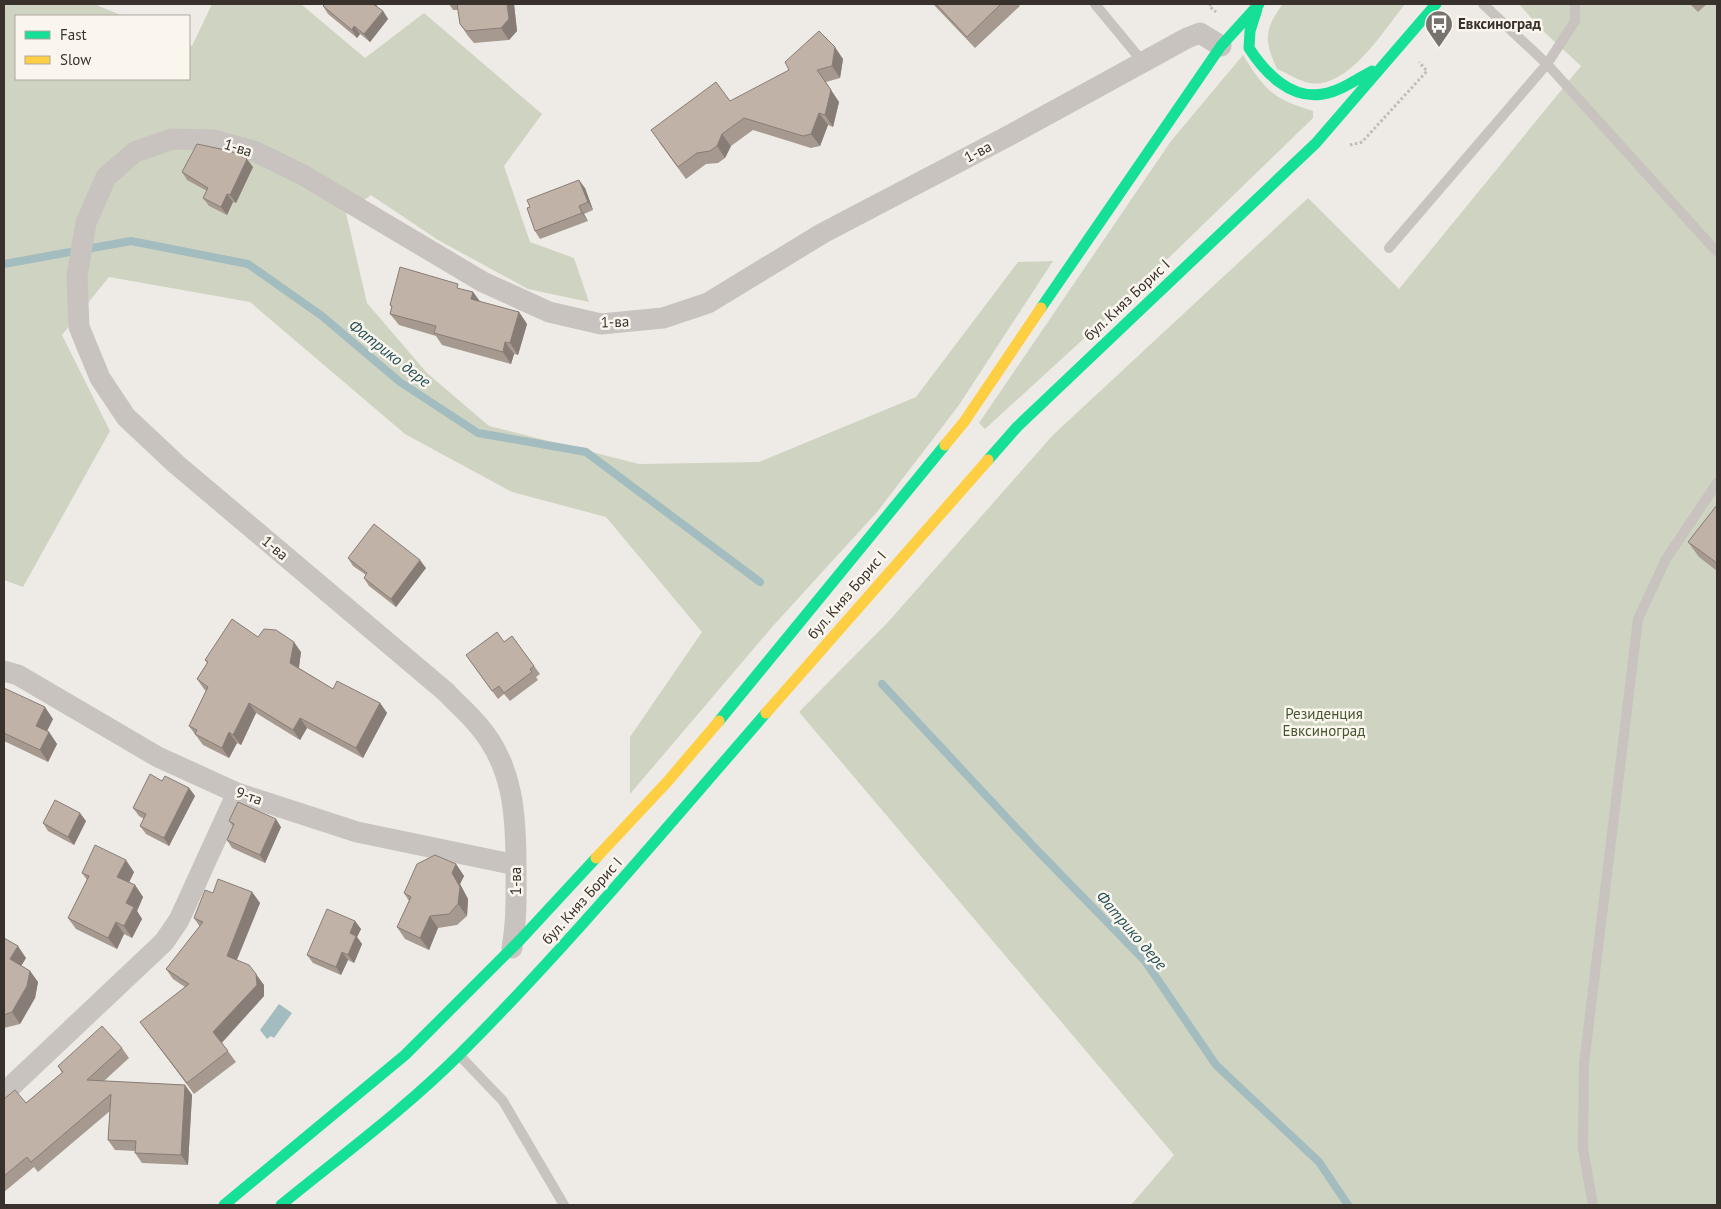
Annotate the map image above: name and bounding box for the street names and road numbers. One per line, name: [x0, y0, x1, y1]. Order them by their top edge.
street label: 1-ва: [222, 134, 255, 161]
street label: 1-ва: [961, 136, 995, 167]
street label: бул. Княз Борис I: [1080, 255, 1174, 344]
street label: 1-ва: [600, 312, 630, 331]
street label: 1-ва: [258, 531, 292, 564]
street label: бул. Княз Борис I: [803, 547, 890, 643]
street label: 9-та: [233, 782, 265, 809]
street label: бул. Княз Борис I: [537, 853, 626, 948]
street label: 1-ва: [506, 867, 525, 895]

